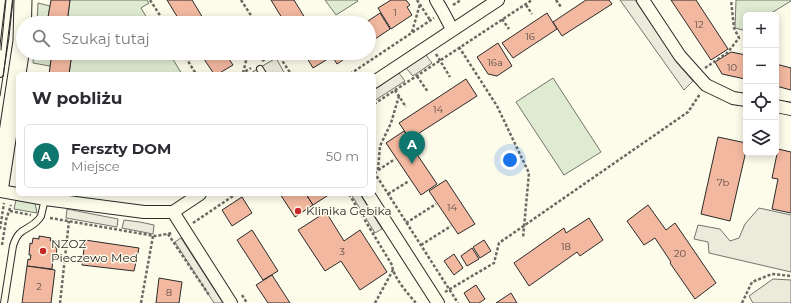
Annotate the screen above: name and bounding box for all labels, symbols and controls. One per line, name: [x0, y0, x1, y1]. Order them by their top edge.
house number: 1: [393, 6, 397, 19]
map controls: [743, 12, 779, 156]
button: +: [743, 12, 779, 48]
search box: [16, 16, 376, 60]
house number: 12: [694, 18, 704, 31]
icon: search: [30, 27, 52, 49]
text: Szukaj tutaj: [62, 29, 150, 48]
house number: 16: [525, 30, 535, 43]
button: −: [743, 48, 779, 84]
house number: 16a: [487, 56, 503, 69]
house number: 10: [727, 61, 737, 74]
button: locate: [743, 84, 779, 120]
text: W pobliżu: [32, 88, 122, 108]
house number: 14: [433, 103, 443, 116]
button: layers: [743, 120, 779, 156]
pin: A: [399, 131, 425, 164]
text: Ferszty DOM: [71, 139, 171, 158]
text: A: [41, 148, 51, 164]
text: 50 m: [326, 148, 359, 164]
your location: [500, 150, 520, 170]
text: Miejsce: [71, 158, 120, 174]
house number: 7b: [717, 176, 730, 189]
house number: 14: [447, 201, 457, 214]
place label: Klinika Gębika: [306, 203, 392, 218]
marker: Klinika Gębika: [293, 206, 303, 216]
place label: NZOZ Pieczewo Med: [51, 236, 138, 265]
house number: 18: [561, 240, 571, 253]
house number: 3: [339, 245, 345, 258]
marker: NZOZ Pieczewo Med: [38, 246, 48, 256]
house number: 20: [674, 247, 687, 260]
house number: 2: [36, 280, 42, 293]
house number: 8: [166, 286, 172, 299]

